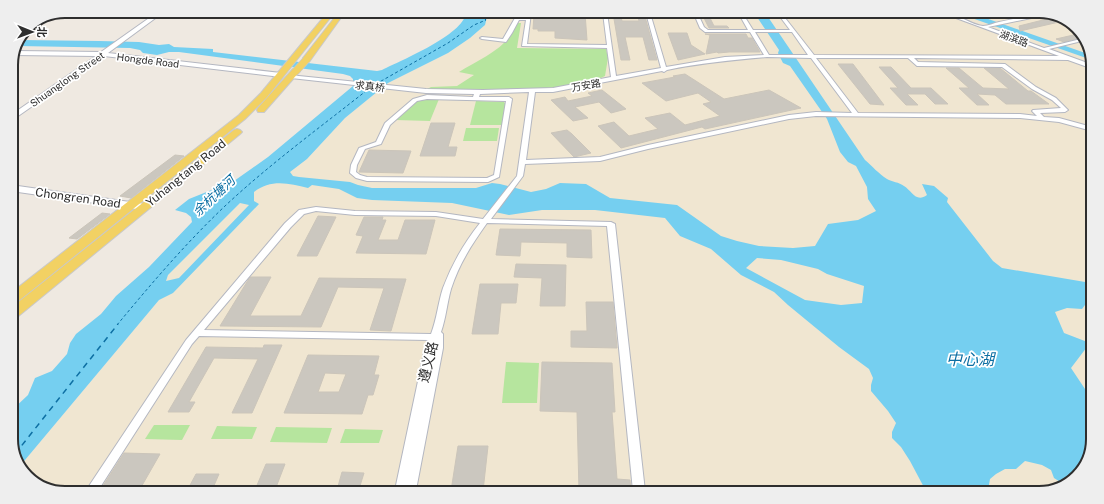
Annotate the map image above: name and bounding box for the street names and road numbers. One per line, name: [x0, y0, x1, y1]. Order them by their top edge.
street label: 湖滨路: [998, 27, 1030, 49]
street label: Shuanglong Street: [28, 49, 107, 109]
street label: Hongde Road: [116, 50, 180, 70]
street label: 万安路: [570, 76, 602, 94]
street label: 求真桥: [354, 78, 386, 94]
street label: Yuhangtang Road: [143, 136, 229, 210]
street label: Chongren Road: [34, 185, 122, 211]
street label: 遵义路: [415, 340, 441, 384]

